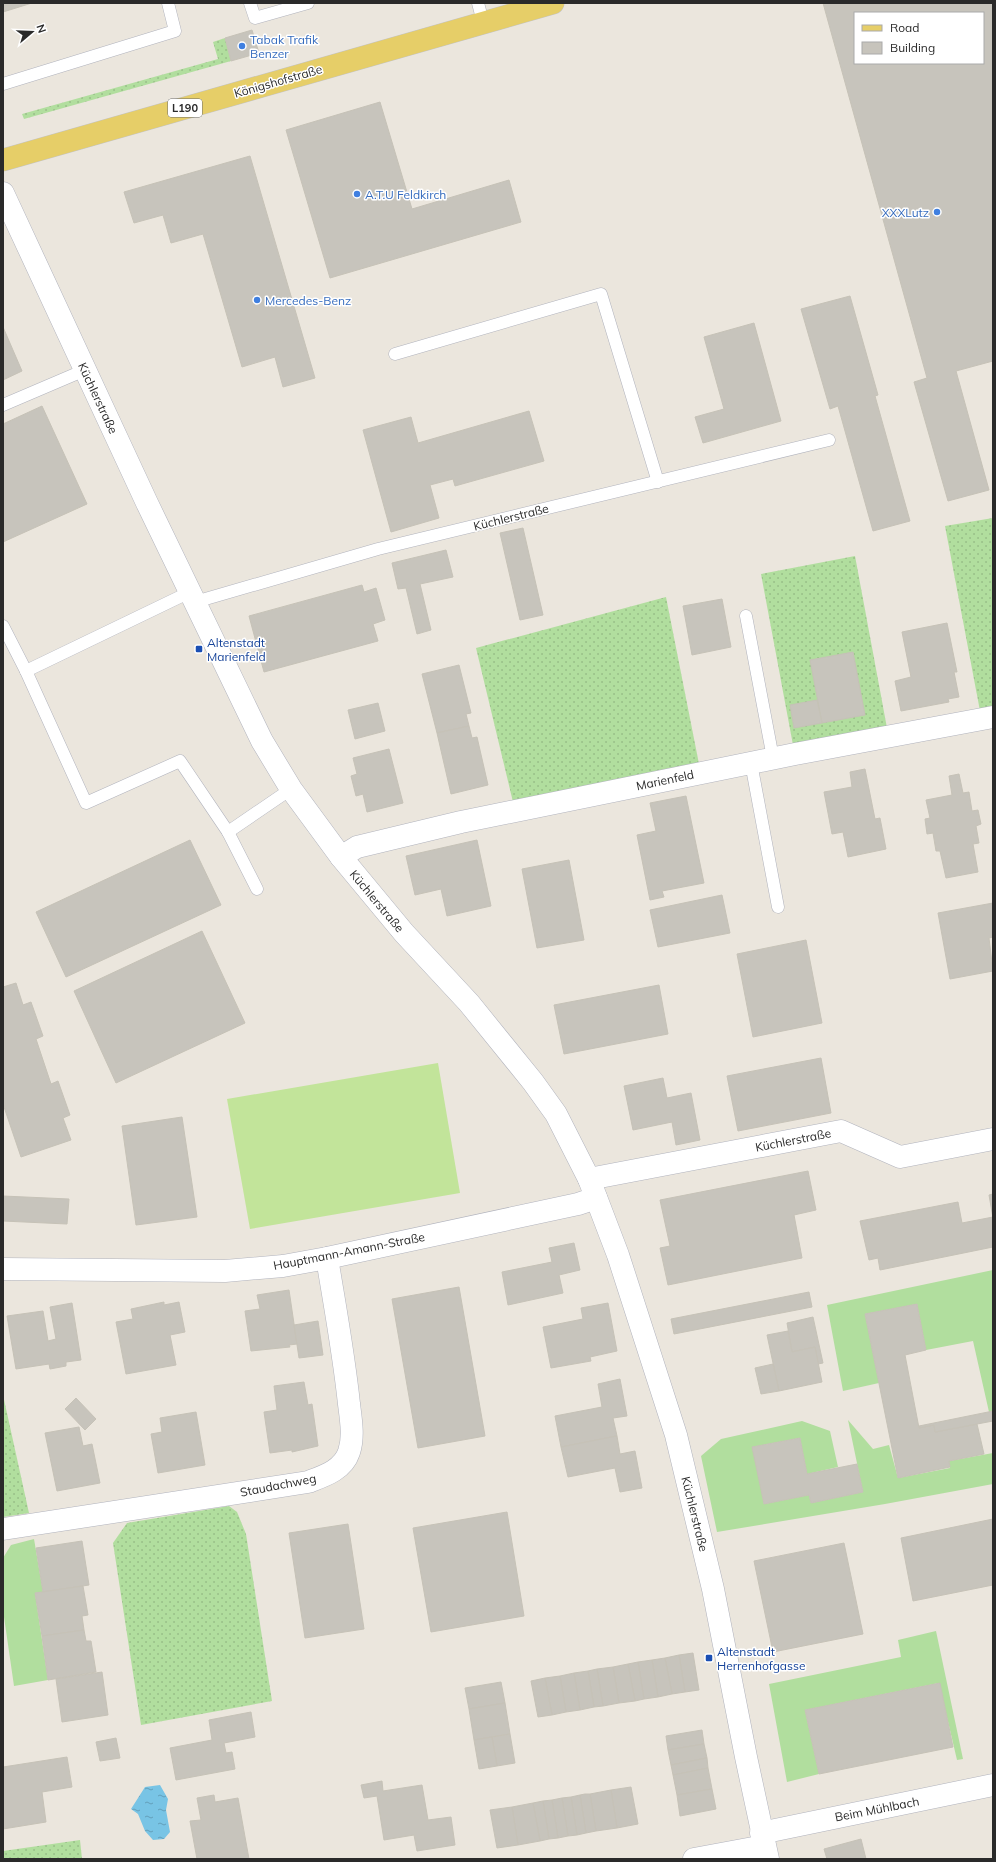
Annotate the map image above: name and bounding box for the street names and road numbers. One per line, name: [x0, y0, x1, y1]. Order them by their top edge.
street label: Königshofstraße: [232, 61, 324, 101]
road number: L190: [168, 99, 202, 117]
street label: Küchlerstraße: [75, 360, 121, 436]
street label: Küchlerstraße: [472, 500, 550, 534]
street label: Marienfeld: [635, 767, 695, 793]
street label: Küchlerstraße: [347, 867, 407, 935]
street label: Küchlerstraße: [754, 1125, 832, 1155]
street label: Hauptmann-Amann-Straße: [272, 1229, 426, 1273]
street label: Staudachweg: [239, 1470, 317, 1500]
street label: Küchlerstraße: [678, 1475, 712, 1553]
street label: Beim Mühlbach: [834, 1793, 920, 1825]

